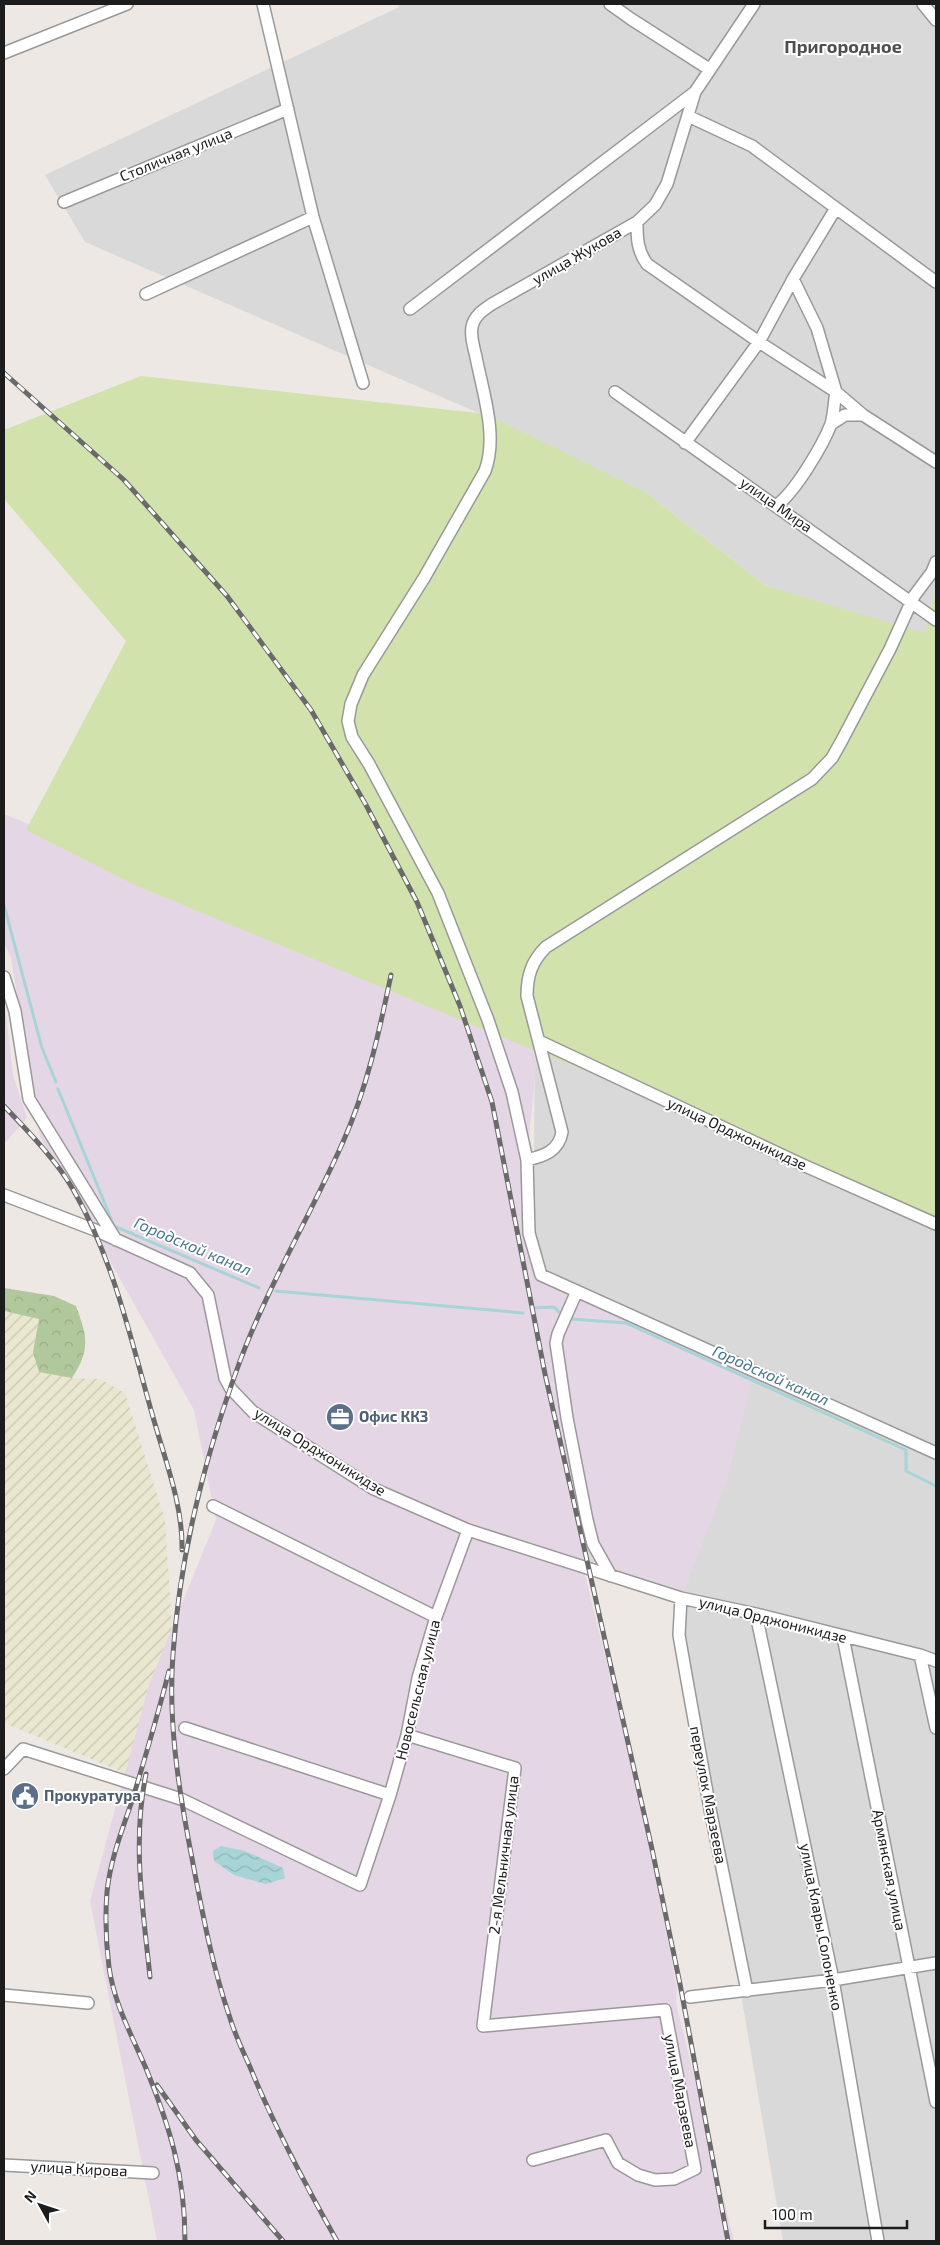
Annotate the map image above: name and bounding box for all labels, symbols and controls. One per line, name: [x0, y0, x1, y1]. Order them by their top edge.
district label: Пригородное: [784, 35, 902, 57]
street label: Столичная улица: [117, 123, 235, 186]
street label: улица Жукова: [529, 222, 625, 289]
street label: улица Мира: [736, 473, 816, 537]
street label: улица Орджоникидзе: [664, 1093, 810, 1174]
water label: Городской канал: [132, 1212, 255, 1279]
water label: Городской канал: [710, 1340, 833, 1409]
office icon: Офис ККЗ: [325, 1402, 355, 1432]
street label: улица Орджоникидзе: [251, 1403, 390, 1500]
place label: Офис ККЗ: [359, 1407, 428, 1425]
street label: улица Орджоникидзе: [697, 1592, 849, 1647]
street label: Новосельская улица: [391, 1618, 444, 1762]
street label: переулок Марзеева: [686, 1724, 731, 1865]
street label: 2-я Мельничная улица: [484, 1774, 523, 1936]
public building icon: Прокуратура: [10, 1781, 40, 1811]
place label: Прокуратура: [44, 1786, 141, 1804]
street label: Армянская улица: [868, 1808, 911, 1932]
street label: улица Клары Солоненко: [796, 1842, 847, 2012]
street label: улица Марзеева: [660, 2032, 701, 2149]
street label: улица Кирова: [30, 2156, 128, 2181]
north arrow: [15, 2180, 65, 2230]
text: N: [20, 2187, 39, 2206]
scale bar: [765, 2198, 908, 2230]
text: 100 m: [772, 2205, 813, 2223]

